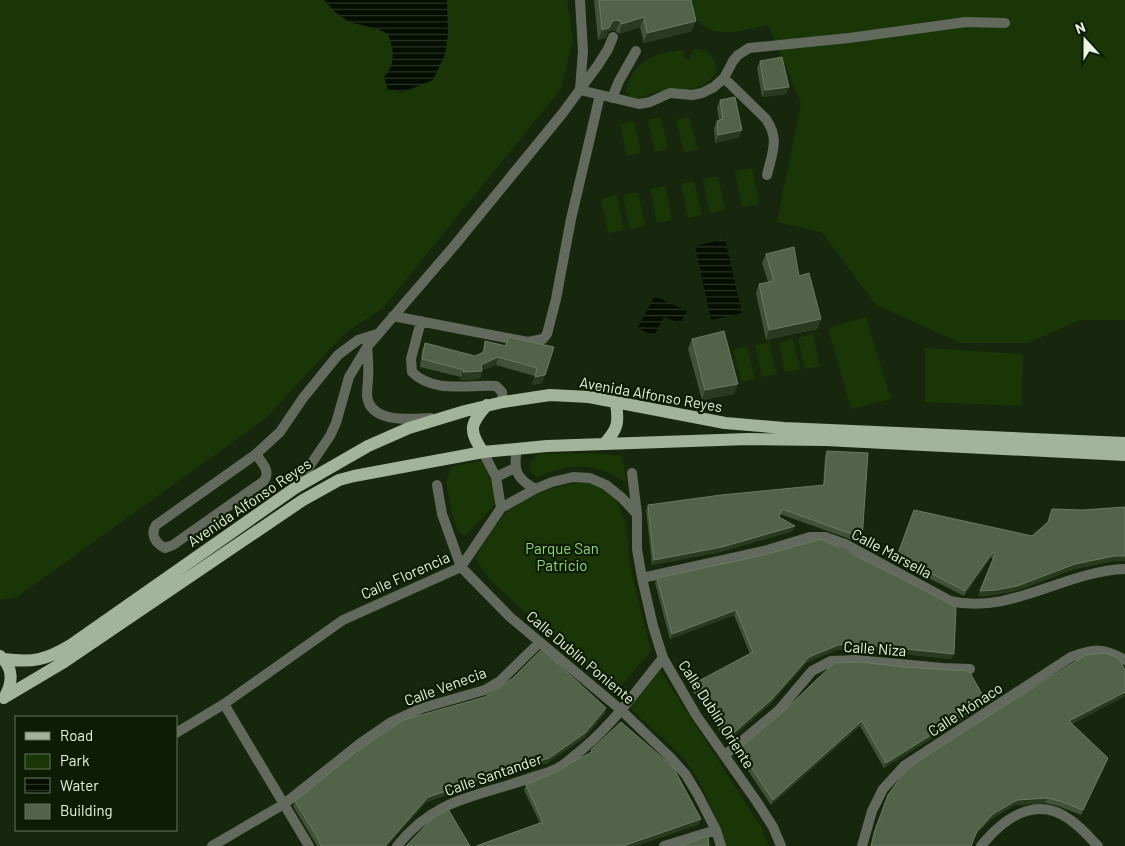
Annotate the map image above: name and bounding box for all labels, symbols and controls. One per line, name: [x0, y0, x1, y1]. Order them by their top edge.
north arrow: [1060, 15, 1110, 65]
text: N: [1073, 18, 1088, 37]
street label: Avenida Alfonso Reyes: [578, 373, 724, 415]
street label: Avenida Alfonso Reyes: [184, 454, 314, 550]
street label: Calle Marsella: [849, 524, 935, 582]
park label: Parque San Patricio: [525, 539, 599, 574]
street label: Calle Florencia: [358, 547, 452, 603]
street label: Calle Dublín Poniente: [523, 607, 639, 707]
street label: Calle Niza: [843, 637, 907, 659]
street label: Calle Dublín Oriente: [675, 656, 759, 772]
street label: Calle Venecia: [402, 663, 488, 709]
street label: Calle Mónaco: [924, 678, 1006, 740]
legend: [15, 716, 178, 831]
text: Road: [60, 726, 93, 744]
street label: Calle Santander: [442, 749, 545, 799]
text: Park: [60, 751, 90, 769]
text: Water: [60, 776, 99, 794]
text: Building: [60, 801, 113, 819]

